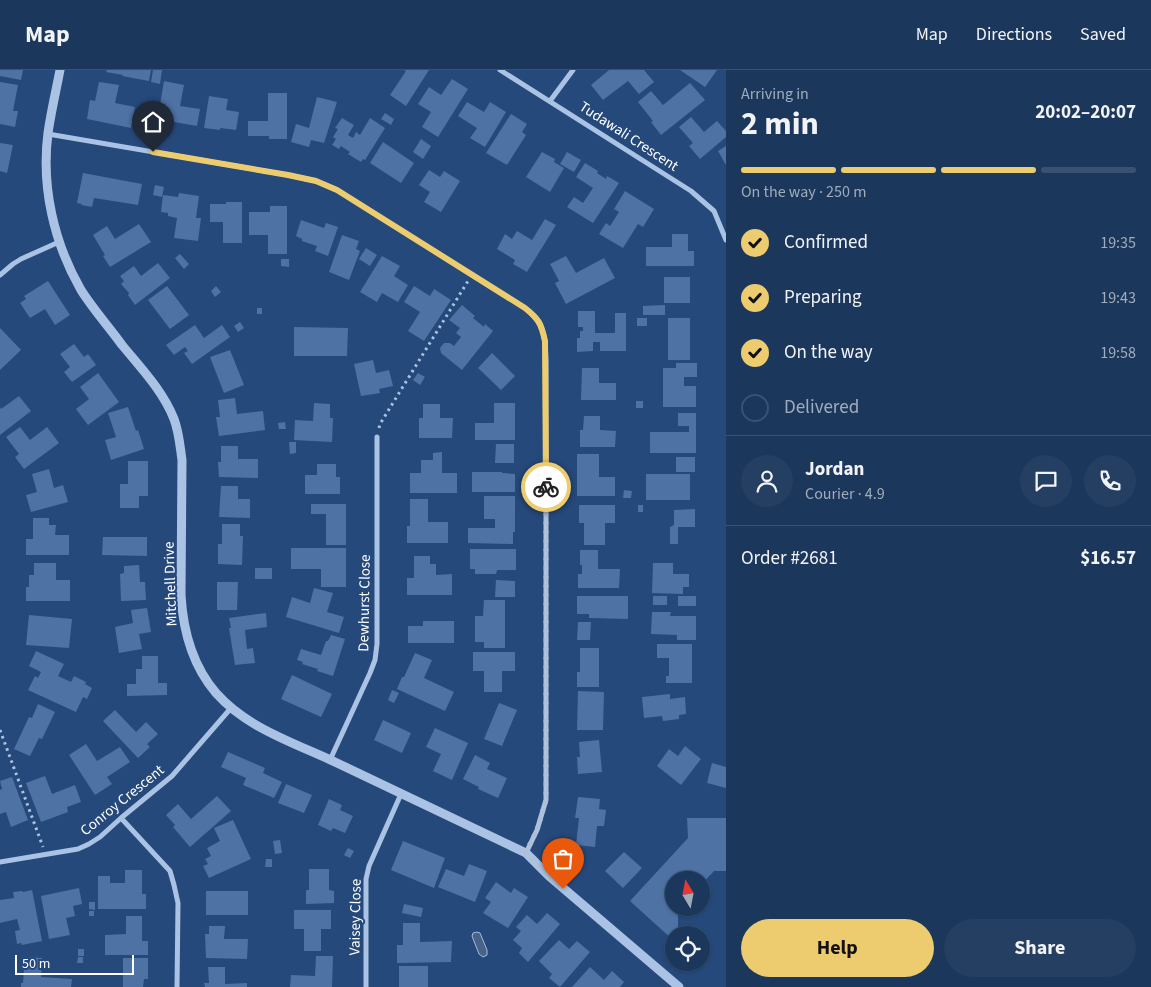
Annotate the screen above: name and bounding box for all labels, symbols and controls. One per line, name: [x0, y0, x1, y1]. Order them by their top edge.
text: Map: [25, 17, 70, 52]
text: Map: [916, 22, 948, 47]
text: Directions: [976, 22, 1052, 47]
text: Saved: [1080, 22, 1126, 47]
text: Arriving in: [741, 83, 809, 105]
street label: Tudawali Crescent: [575, 96, 683, 176]
text: 20:02–20:07: [1035, 99, 1136, 126]
pin: [132, 101, 174, 152]
text: 2 min: [741, 101, 819, 147]
icon: home: [139, 108, 167, 136]
text: On the way · 250 m: [741, 181, 866, 203]
icon: check: [741, 229, 769, 257]
text: Confirmed: [784, 229, 868, 256]
text: 19:35: [1100, 232, 1136, 254]
icon: check: [741, 284, 769, 312]
text: Preparing: [784, 284, 862, 311]
text: 19:43: [1100, 287, 1136, 309]
icon: check: [741, 339, 769, 367]
text: On the way: [784, 339, 873, 366]
text: 19:58: [1100, 342, 1136, 364]
text: Delivered: [784, 394, 859, 421]
button: person: [741, 455, 793, 507]
button: chat: [1020, 455, 1072, 507]
button: phone: [1084, 455, 1136, 507]
text: Jordan: [805, 456, 864, 483]
courier: [521, 462, 571, 512]
icon: bike: [532, 473, 560, 501]
text: Courier · 4.9: [805, 483, 885, 505]
street label: Mitchell Drive: [159, 541, 182, 627]
text: Order #2681: [741, 545, 838, 572]
text: $16.57: [1080, 545, 1136, 572]
street label: Dewhurst Close: [353, 554, 376, 652]
street label: Conroy Crescent: [76, 760, 169, 841]
pin: [542, 838, 584, 889]
icon: bag: [549, 845, 577, 873]
north arrow: [665, 871, 710, 916]
map controls: [665, 871, 710, 971]
street label: Vaisey Close: [344, 878, 367, 956]
button: Help: [741, 919, 934, 977]
button: Share: [944, 919, 1136, 977]
button: locate: [665, 926, 710, 971]
scale bar: [15, 952, 134, 975]
text: 50 m: [22, 954, 50, 974]

